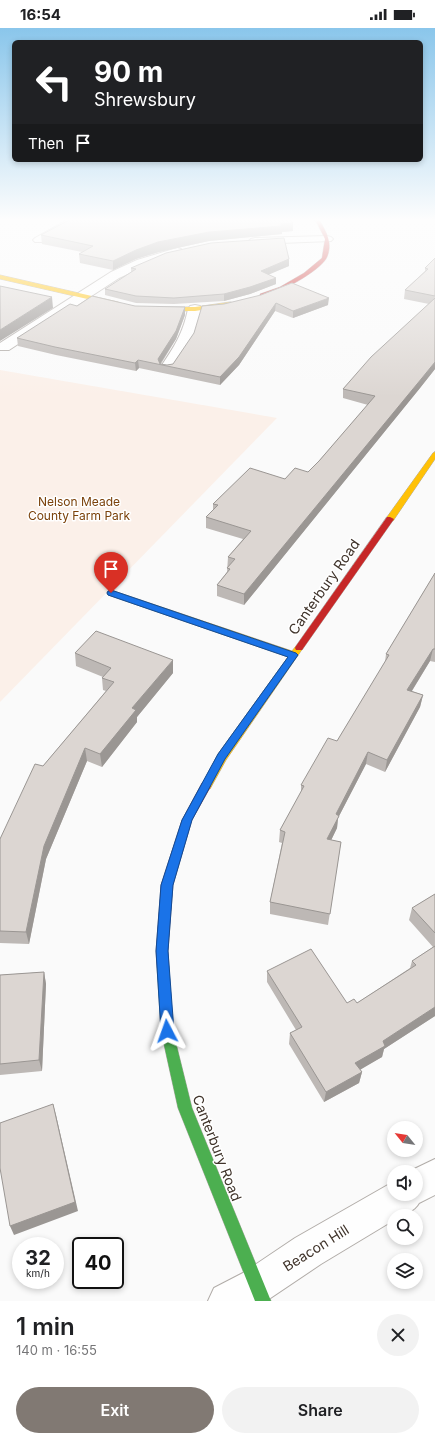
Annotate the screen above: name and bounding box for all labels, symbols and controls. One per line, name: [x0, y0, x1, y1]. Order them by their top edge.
text: 16:54: [20, 5, 61, 24]
text: 90 m: [94, 55, 163, 89]
icon: left: [28, 56, 80, 108]
text: Shrewsbury: [94, 89, 196, 110]
icon: arrive: [72, 132, 94, 154]
text: Then: [28, 134, 64, 153]
park label: Nelson Meade County Farm Park: [28, 494, 131, 523]
street label: Canterbury Road: [284, 536, 363, 638]
pin: [94, 552, 128, 593]
icon: arrive: [100, 558, 122, 580]
position arrow: [146, 1010, 188, 1052]
street label: Canterbury Road: [189, 1092, 246, 1203]
north arrow: [387, 1121, 423, 1157]
map controls: [387, 1121, 423, 1289]
button: sound: [387, 1165, 423, 1201]
button: search: [387, 1209, 423, 1245]
street label: Beacon Hill: [280, 1221, 352, 1275]
speed limit sign: 40: [72, 1237, 124, 1289]
text: 32: [25, 1246, 51, 1270]
button: layers: [387, 1253, 423, 1289]
text: km/h: [26, 1267, 50, 1279]
text: 1 min: [16, 1312, 75, 1341]
button: close: [377, 1314, 419, 1356]
text: 140 m · 16:55: [16, 1342, 97, 1358]
button: Exit: [16, 1387, 214, 1433]
button: Share: [222, 1387, 419, 1433]

